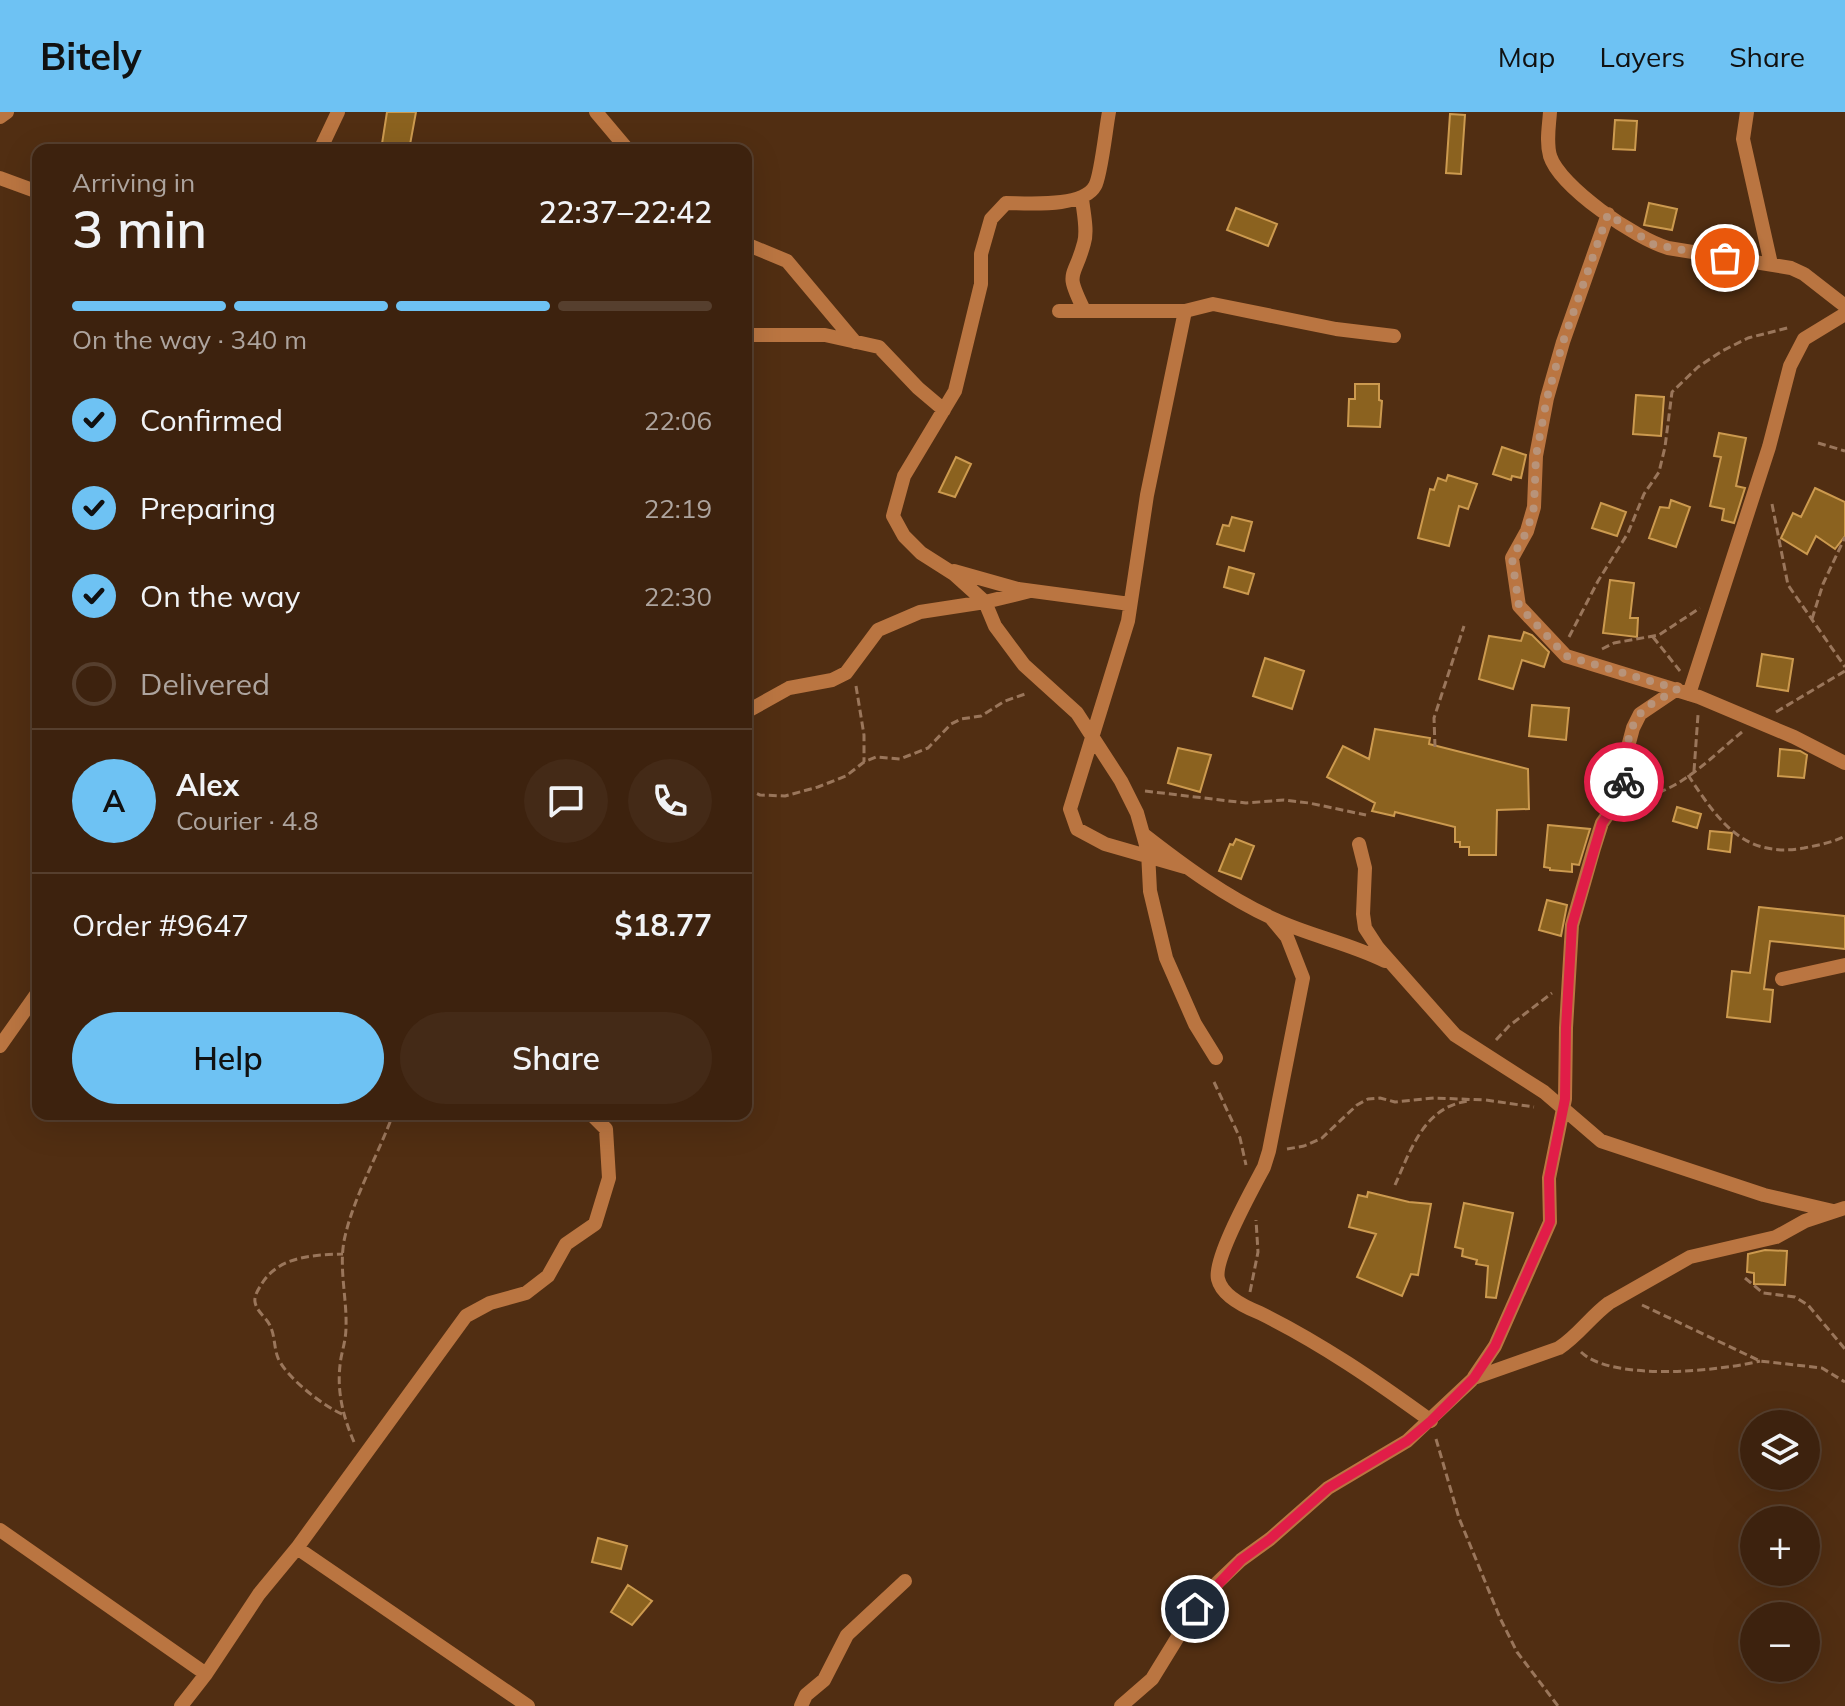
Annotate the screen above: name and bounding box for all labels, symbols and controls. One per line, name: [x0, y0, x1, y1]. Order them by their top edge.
text: Bitely: [40, 32, 142, 80]
text: Map: [1498, 39, 1555, 74]
text: Layers: [1599, 39, 1685, 74]
text: Share: [1729, 39, 1805, 74]
text: Arriving in: [72, 166, 195, 199]
text: 22:37–22:42: [539, 193, 712, 231]
text: 3 min: [72, 196, 207, 261]
pin: [1691, 224, 1759, 292]
icon: bag: [1703, 236, 1747, 280]
text: On the way · 340 m: [72, 323, 307, 356]
icon: check: [72, 398, 116, 442]
text: Confirmed: [140, 401, 283, 439]
text: 22:06: [644, 404, 712, 437]
icon: check: [72, 486, 116, 530]
text: Preparing: [140, 489, 276, 527]
text: 22:19: [644, 492, 712, 525]
icon: check: [72, 574, 116, 618]
text: On the way: [140, 577, 300, 615]
text: 22:30: [644, 580, 712, 613]
text: Delivered: [140, 665, 270, 703]
courier: [1584, 742, 1664, 822]
button: chat: [524, 759, 608, 843]
button: phone: [628, 759, 712, 843]
icon: bike: [1602, 760, 1646, 804]
text: Alex: [176, 766, 239, 804]
text: A: [103, 782, 125, 820]
text: Courier · 4.8: [176, 804, 319, 837]
text: Order #9647: [72, 906, 249, 944]
text: $18.77: [615, 906, 712, 944]
button: Help: [72, 1012, 384, 1104]
button: Share: [400, 1012, 712, 1104]
map controls: [1740, 1410, 1820, 1682]
button: layers: [1740, 1410, 1820, 1490]
button: +: [1740, 1506, 1820, 1586]
pin: [1161, 1575, 1229, 1643]
icon: home: [1173, 1587, 1217, 1631]
button: −: [1740, 1602, 1820, 1682]

